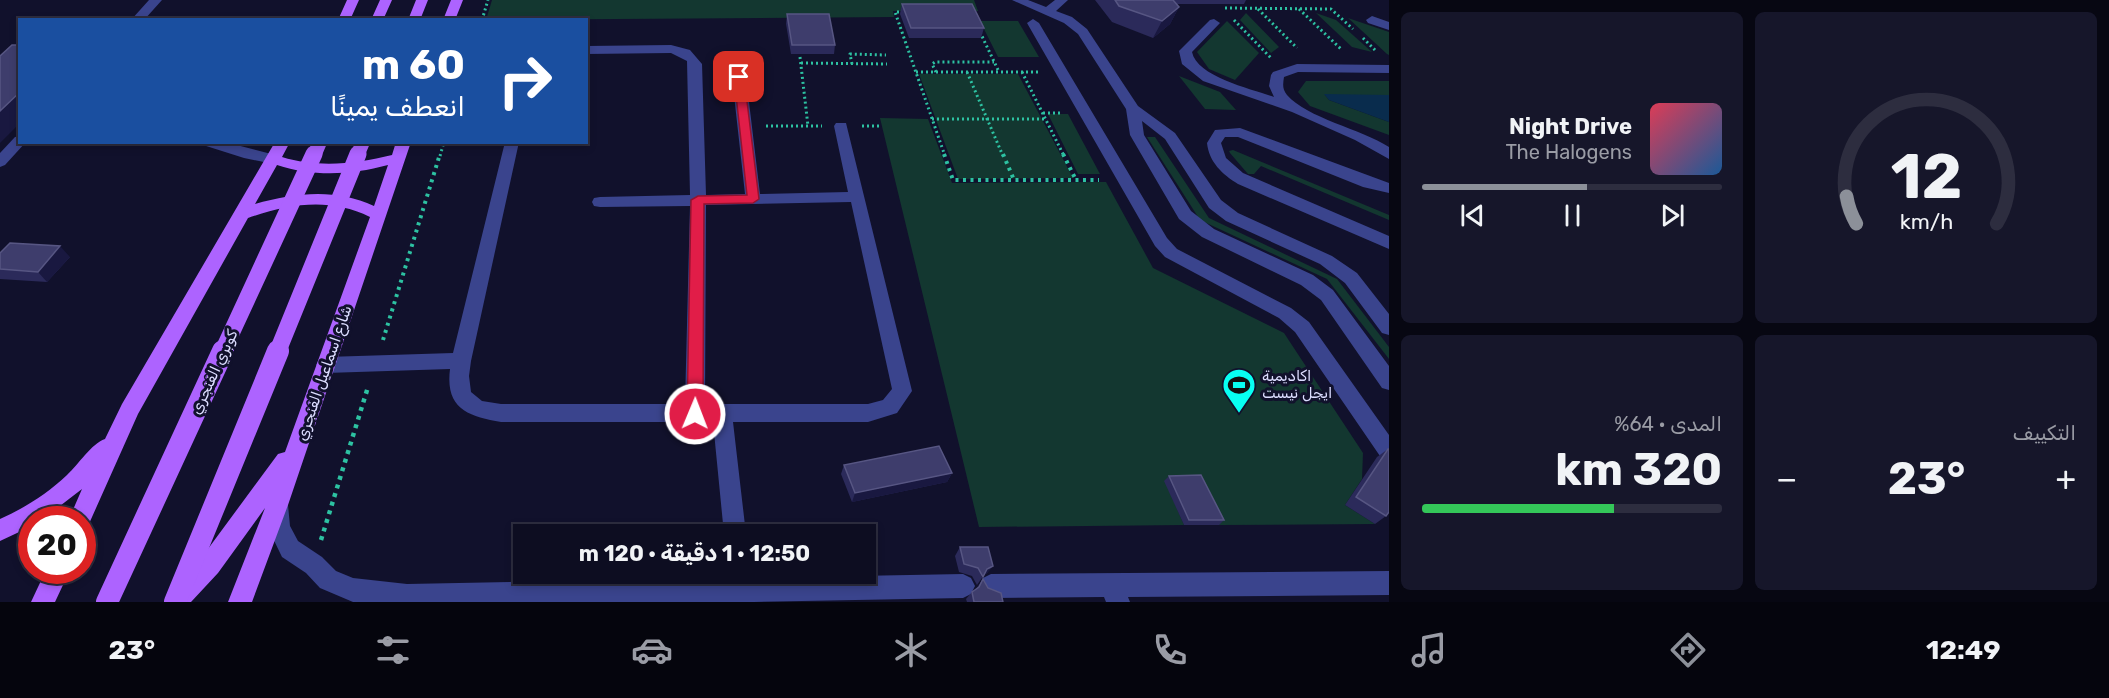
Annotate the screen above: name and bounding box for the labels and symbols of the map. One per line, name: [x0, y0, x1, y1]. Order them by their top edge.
pin: [713, 51, 764, 102]
street label: شارع اسماعيل الفنجري: [292, 303, 358, 444]
street label: كوبري الفنجري: [187, 327, 242, 417]
sports icon: اكاديمية ايجل نيست: [1221, 367, 1257, 414]
place label: اكاديمية ايجل نيست: [1262, 367, 1332, 402]
position arrow: [663, 382, 727, 446]
speed limit sign: 20: [18, 506, 96, 584]

